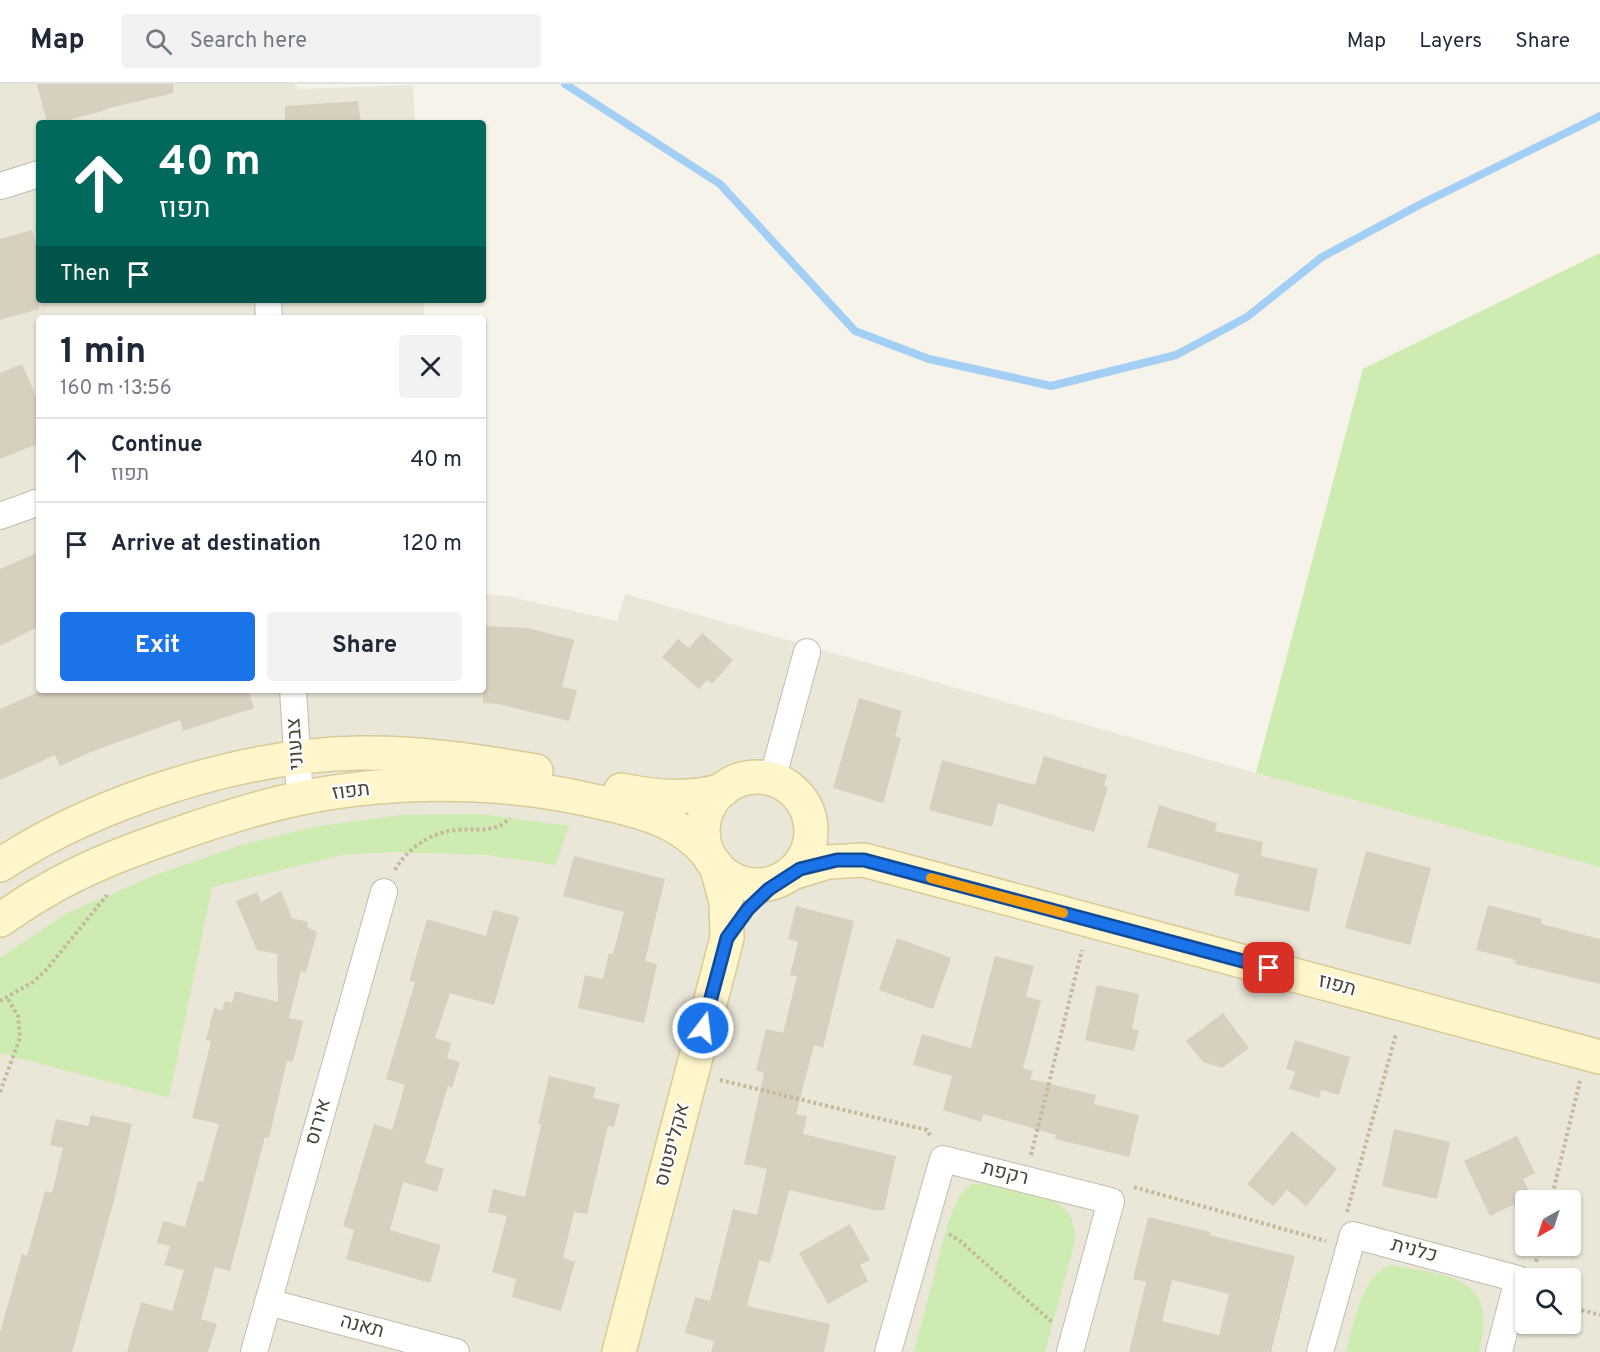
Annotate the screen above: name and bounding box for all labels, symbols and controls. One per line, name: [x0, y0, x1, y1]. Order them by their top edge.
search box: [121, 14, 541, 68]
text: Map: [30, 23, 85, 59]
icon: search: [142, 25, 175, 58]
text: Search here: [190, 28, 307, 55]
text: Map: [1347, 28, 1386, 55]
text: Layers: [1419, 28, 1482, 55]
text: Share: [1515, 28, 1570, 55]
text: 40 m: [159, 137, 261, 190]
icon: ahead: [60, 144, 138, 222]
text: תפוז: [159, 193, 210, 227]
icon: arrive: [122, 258, 155, 291]
text: Then: [60, 261, 110, 288]
text: 1 min: [60, 330, 146, 376]
button: close: [399, 335, 462, 398]
text: 160 m · 13:56: [60, 376, 172, 402]
text: Continue: [111, 432, 202, 459]
icon: ahead: [60, 444, 93, 477]
text: 40 m: [410, 447, 462, 474]
text: תפוז: [111, 462, 149, 488]
icon: arrive: [60, 528, 93, 561]
text: Arrive at destination: [111, 531, 321, 558]
text: 120 m: [402, 531, 462, 558]
button: Exit: [60, 612, 255, 681]
button: Share: [267, 612, 462, 681]
street label: צבעוני: [281, 717, 311, 771]
street label: תפוז: [331, 777, 371, 807]
pin: [1243, 942, 1294, 993]
icon: arrive: [1252, 951, 1285, 984]
street label: תפוז: [1315, 969, 1359, 1003]
position arrow: [671, 996, 735, 1060]
street label: אירוס: [300, 1096, 338, 1148]
street label: אקליפטוס: [649, 1101, 697, 1189]
street label: רקפת: [979, 1156, 1031, 1192]
north arrow: [1515, 1190, 1581, 1256]
map controls: [1515, 1190, 1581, 1334]
street label: כלנית: [1388, 1232, 1440, 1270]
button: search: [1515, 1268, 1581, 1334]
street label: תאנה: [337, 1309, 387, 1345]

